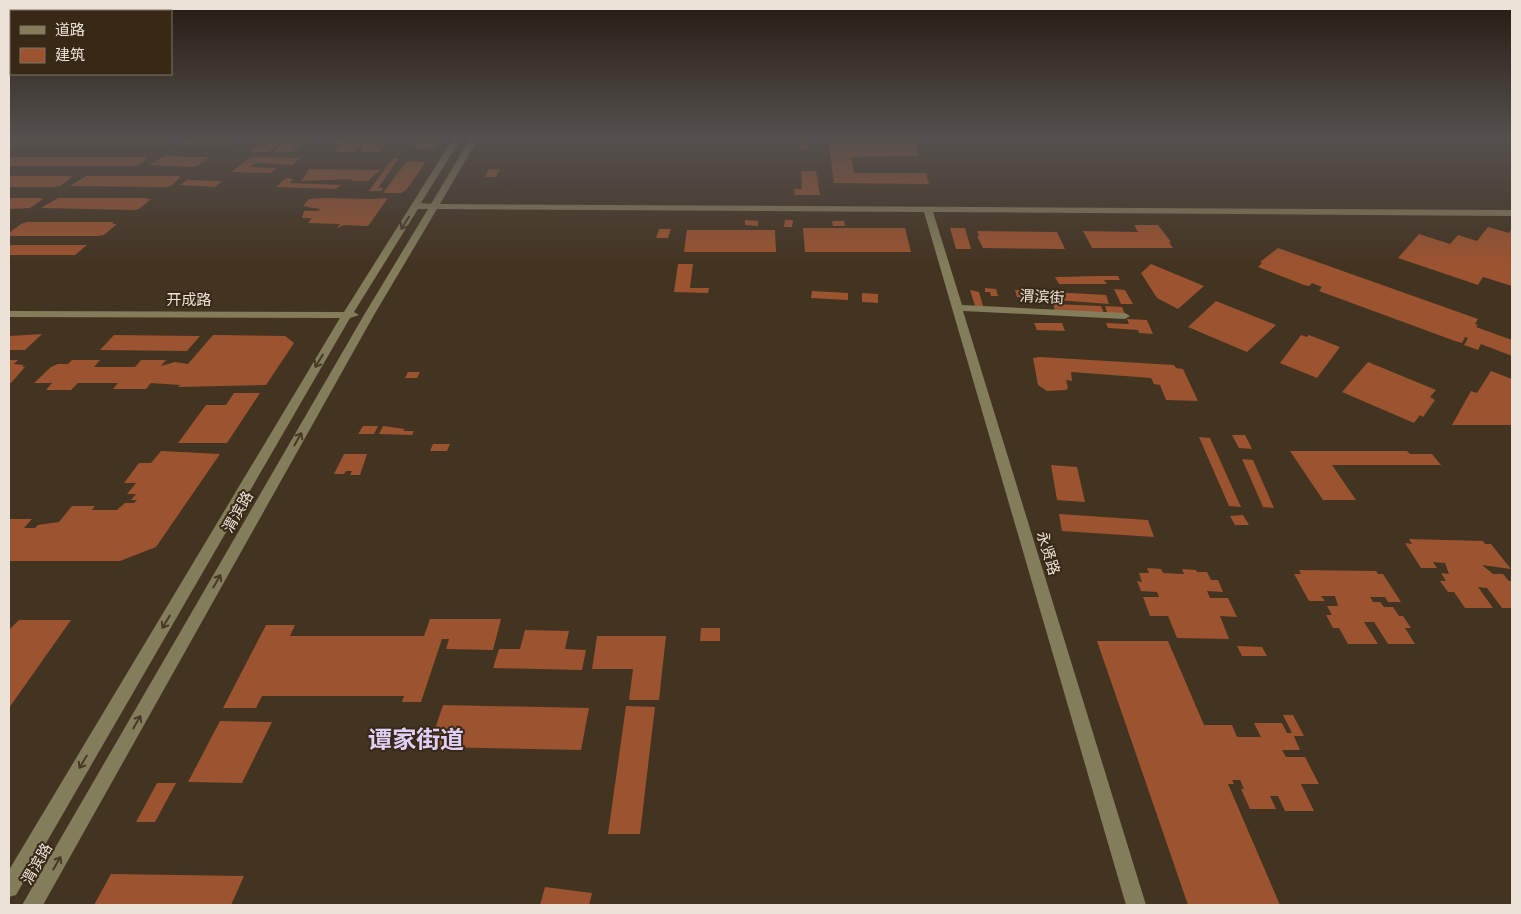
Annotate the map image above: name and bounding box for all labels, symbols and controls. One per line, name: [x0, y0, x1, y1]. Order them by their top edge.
legend: [10, 10, 172, 75]
text: 道路: [55, 20, 85, 39]
text: 建筑: [55, 45, 85, 64]
one-way arrow: [399, 215, 409, 229]
street label: 渭滨街: [1019, 286, 1065, 307]
street label: 开成路: [166, 290, 212, 309]
one-way arrow: [314, 354, 324, 368]
one-way arrow: [293, 432, 303, 447]
street label: 渭滨路: [218, 488, 257, 536]
street label: 永贤路: [1033, 529, 1064, 577]
one-way arrow: [213, 574, 223, 588]
one-way arrow: [160, 614, 170, 628]
one-way arrow: [132, 714, 142, 729]
district label: 谭家街道: [368, 724, 464, 755]
one-way arrow: [78, 754, 88, 768]
street label: 渭滨路: [17, 840, 56, 888]
one-way arrow: [52, 856, 62, 870]

